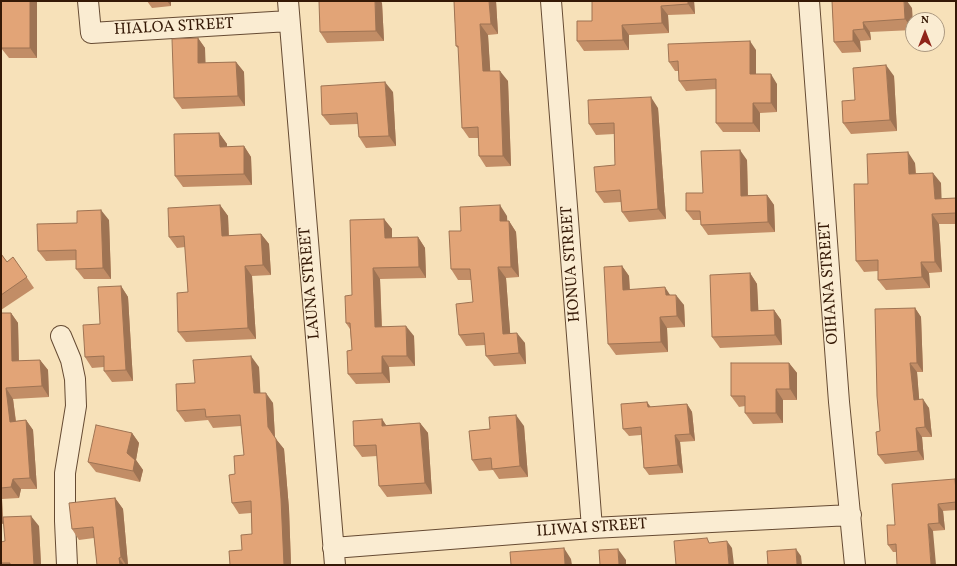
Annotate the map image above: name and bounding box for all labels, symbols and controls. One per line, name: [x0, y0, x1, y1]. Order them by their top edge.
north arrow: [905, 12, 945, 52]
text: N: [921, 13, 929, 28]
street label: HIALOA STREET: [114, 15, 234, 41]
street label: HONUA STREET: [558, 205, 586, 323]
street label: OIHANA STREET: [816, 221, 844, 345]
street label: LAUNA STREET: [297, 226, 325, 340]
street label: ILIWAI STREET: [536, 516, 648, 542]

